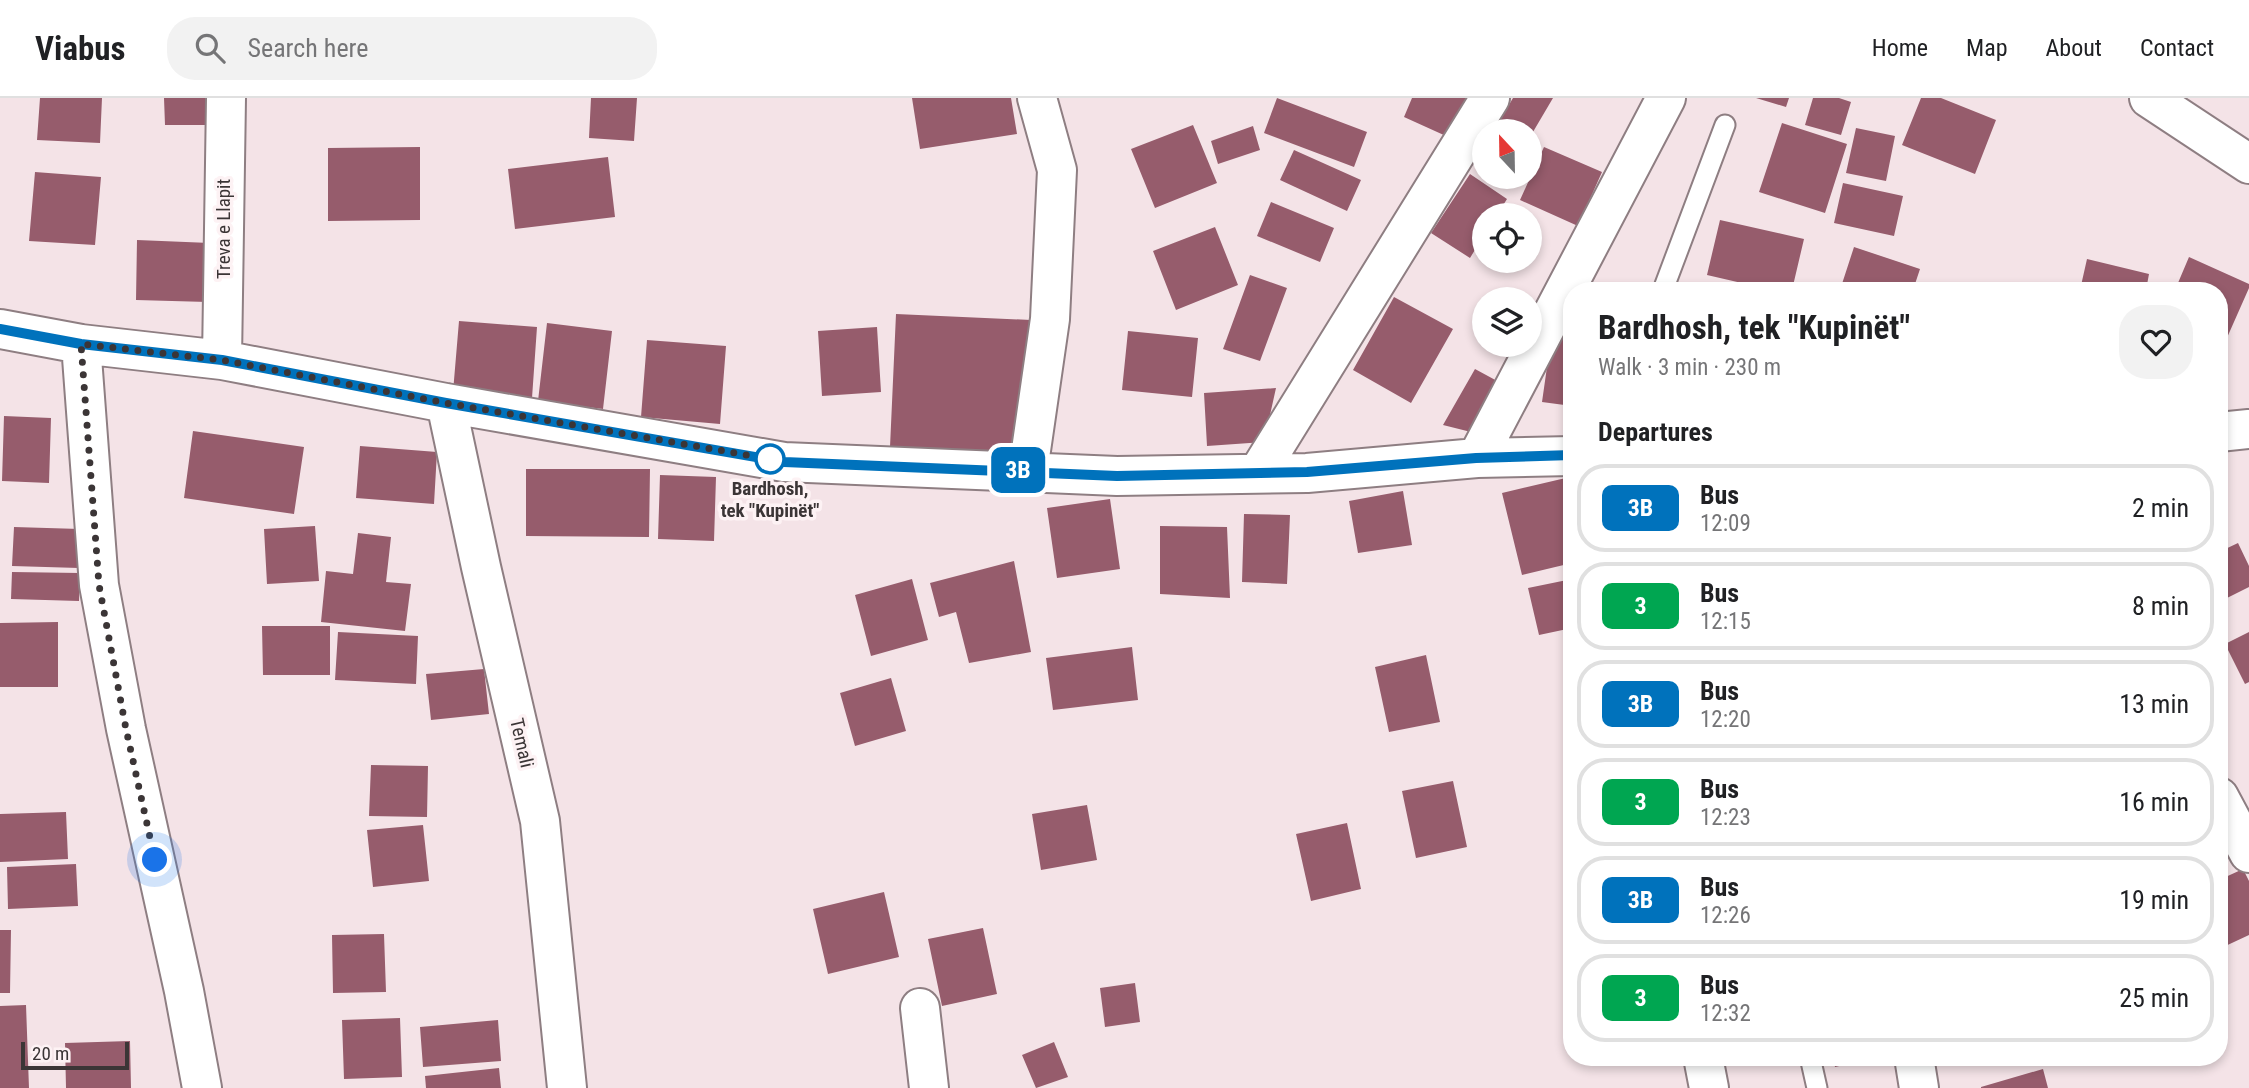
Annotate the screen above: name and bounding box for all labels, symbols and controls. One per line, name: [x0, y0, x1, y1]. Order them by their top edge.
search box: [167, 17, 657, 80]
text: Viabus: [35, 29, 125, 68]
icon: search: [191, 29, 229, 67]
text: Search here: [247, 33, 368, 63]
text: Home: [1872, 34, 1928, 62]
text: Map: [1966, 34, 2008, 62]
text: About: [2046, 34, 2102, 62]
text: Contact: [2140, 34, 2214, 62]
north arrow: [1472, 119, 1542, 189]
map controls: [1472, 119, 1542, 357]
street label: Treva e Llapit: [212, 179, 235, 279]
button: locate: [1472, 203, 1542, 273]
button: layers: [1472, 287, 1542, 357]
button: heart: [2119, 305, 2193, 379]
text: Bardhosh, tek "Kupinët": [1598, 308, 1910, 347]
text: Walk · 3 min · 230 m: [1598, 354, 1781, 381]
text: Departures: [1598, 417, 1713, 447]
marker: Bardhosh, tek "Kupinët": [755, 444, 785, 474]
line badge: 3B: [986, 447, 1050, 493]
text: 3B: [1005, 456, 1031, 484]
place label: Bardhosh, tek "Kupinët": [721, 477, 819, 522]
text: Bus: [1700, 480, 1739, 510]
text: 2 min: [2132, 493, 2189, 523]
text: 3B: [1628, 494, 1653, 522]
text: 12:09: [1700, 510, 1751, 537]
text: Bus: [1700, 578, 1739, 608]
text: 8 min: [2132, 591, 2189, 621]
text: 3: [1634, 592, 1647, 620]
text: 12:15: [1700, 608, 1751, 635]
text: Bus: [1700, 676, 1739, 706]
text: 13 min: [2119, 689, 2189, 719]
text: 3B: [1628, 690, 1653, 718]
text: 12:20: [1700, 706, 1751, 733]
street label: Temali: [505, 716, 539, 770]
text: Bus: [1700, 774, 1739, 804]
text: 16 min: [2119, 787, 2189, 817]
text: 3: [1634, 788, 1647, 816]
text: 12:23: [1700, 804, 1751, 831]
your location: [137, 842, 172, 877]
text: Bus: [1700, 872, 1739, 902]
text: 19 min: [2119, 885, 2189, 915]
text: 3B: [1628, 886, 1653, 914]
text: 12:26: [1700, 902, 1751, 929]
text: Bus: [1700, 970, 1739, 1000]
text: 25 min: [2119, 983, 2189, 1013]
text: 3: [1634, 984, 1647, 1012]
text: 12:32: [1700, 1000, 1751, 1027]
scale bar: [21, 1039, 130, 1071]
text: 20 m: [32, 1042, 69, 1065]

